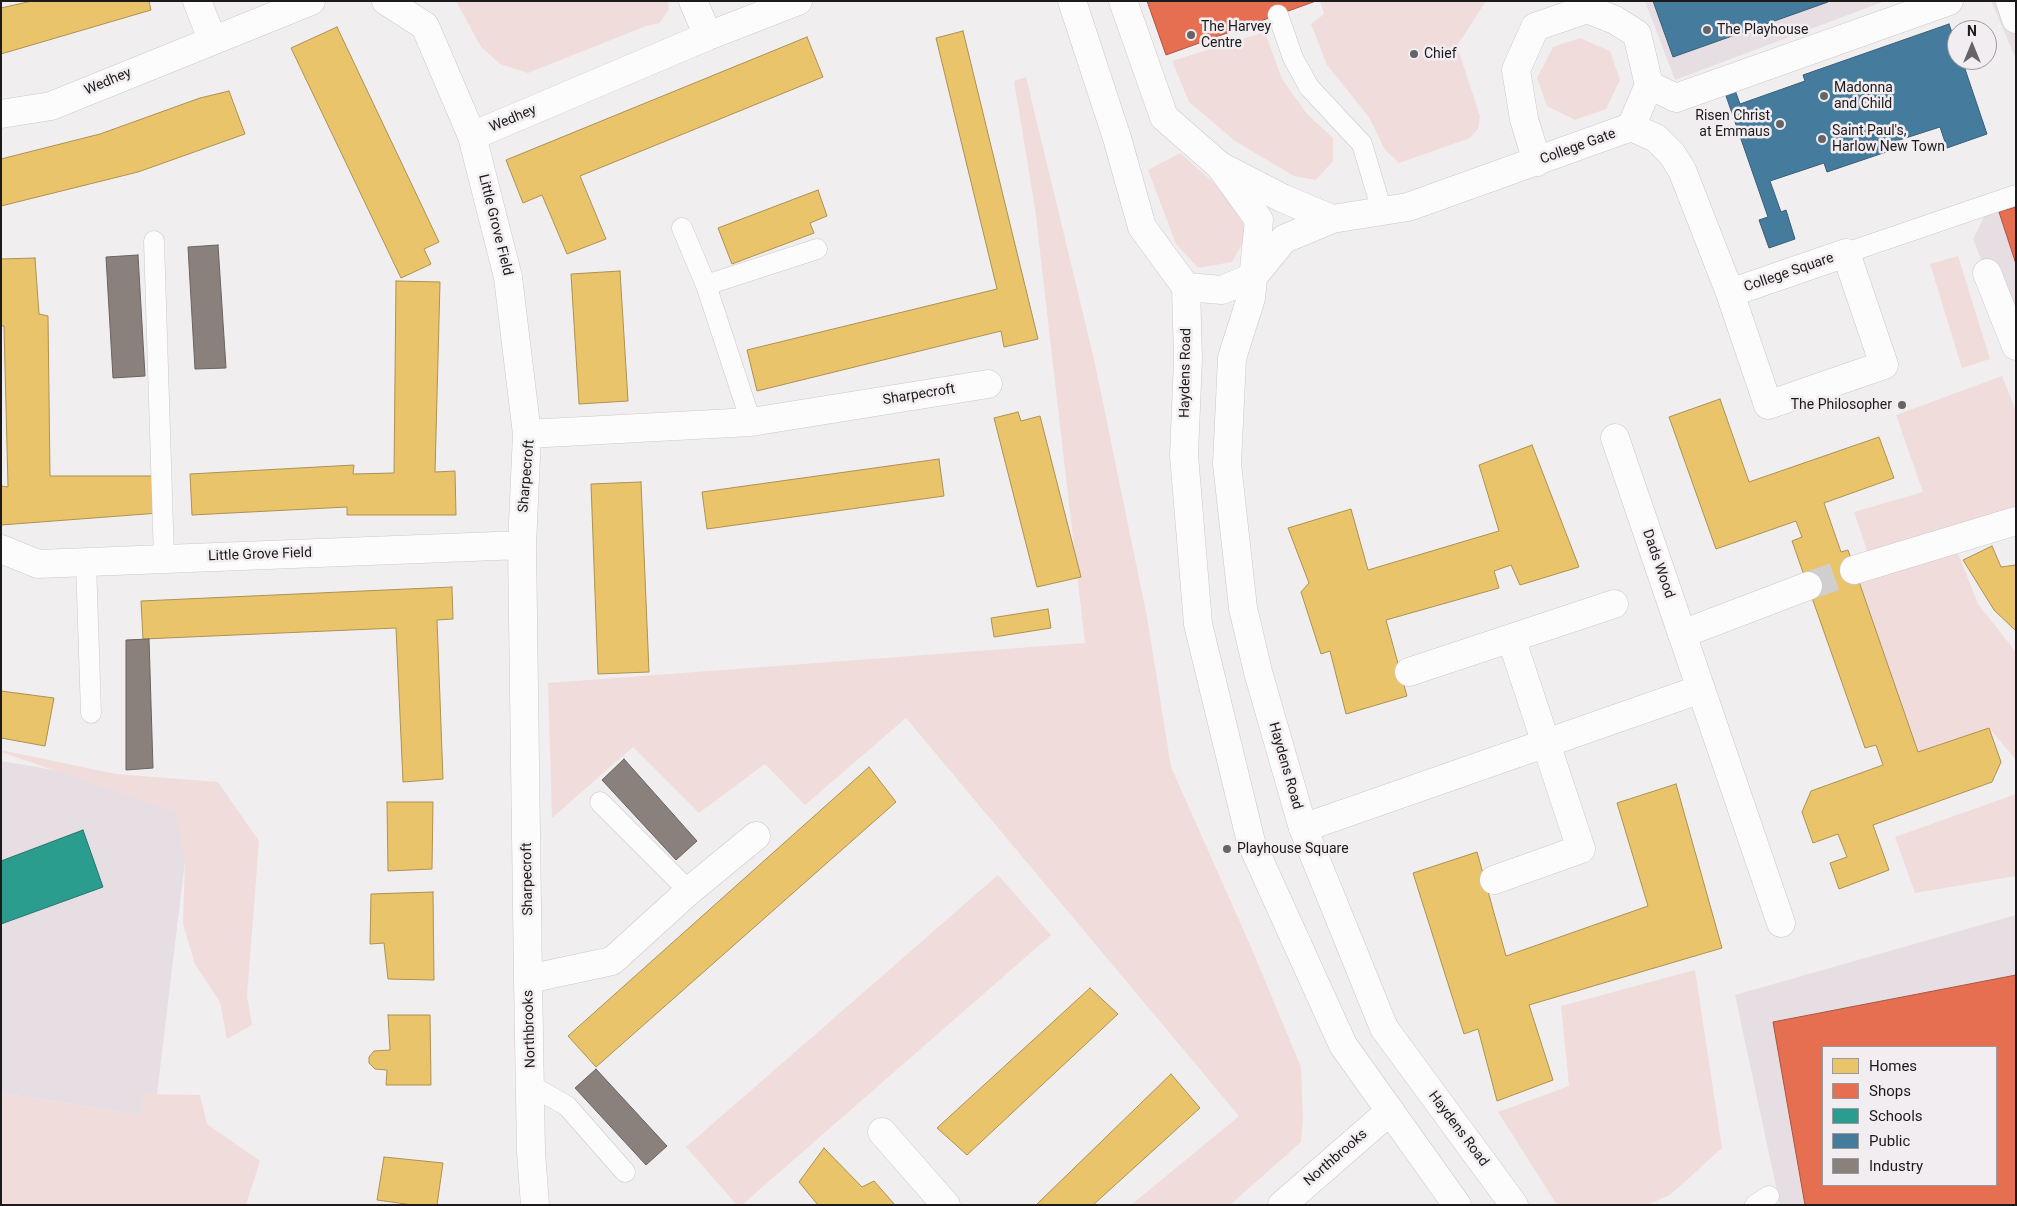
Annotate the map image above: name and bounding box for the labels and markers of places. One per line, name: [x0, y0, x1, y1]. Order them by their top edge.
place label: The Harvey Centre: [1201, 19, 1271, 52]
place label: The Playhouse: [1717, 22, 1808, 38]
marker: The Playhouse: [1701, 24, 1713, 36]
marker: The Harvey Centre: [1185, 29, 1197, 41]
place label: Chief: [1424, 46, 1457, 62]
marker: Chief: [1408, 48, 1420, 60]
place label: Madonna and Child: [1834, 80, 1893, 112]
marker: Madonna and Child: [1818, 90, 1830, 102]
place label: Risen Christ at Emmaus: [1695, 108, 1770, 140]
marker: Risen Christ at Emmaus: [1774, 118, 1786, 130]
place label: Saint Paul's, Harlow New Town: [1832, 123, 1945, 156]
marker: Saint Paul's, Harlow New Town: [1816, 133, 1828, 145]
place label: The Philosopher: [1791, 397, 1892, 413]
marker: The Philosopher: [1896, 399, 1908, 411]
place label: Playhouse Square: [1237, 841, 1349, 857]
marker: Playhouse Square: [1221, 843, 1233, 855]

